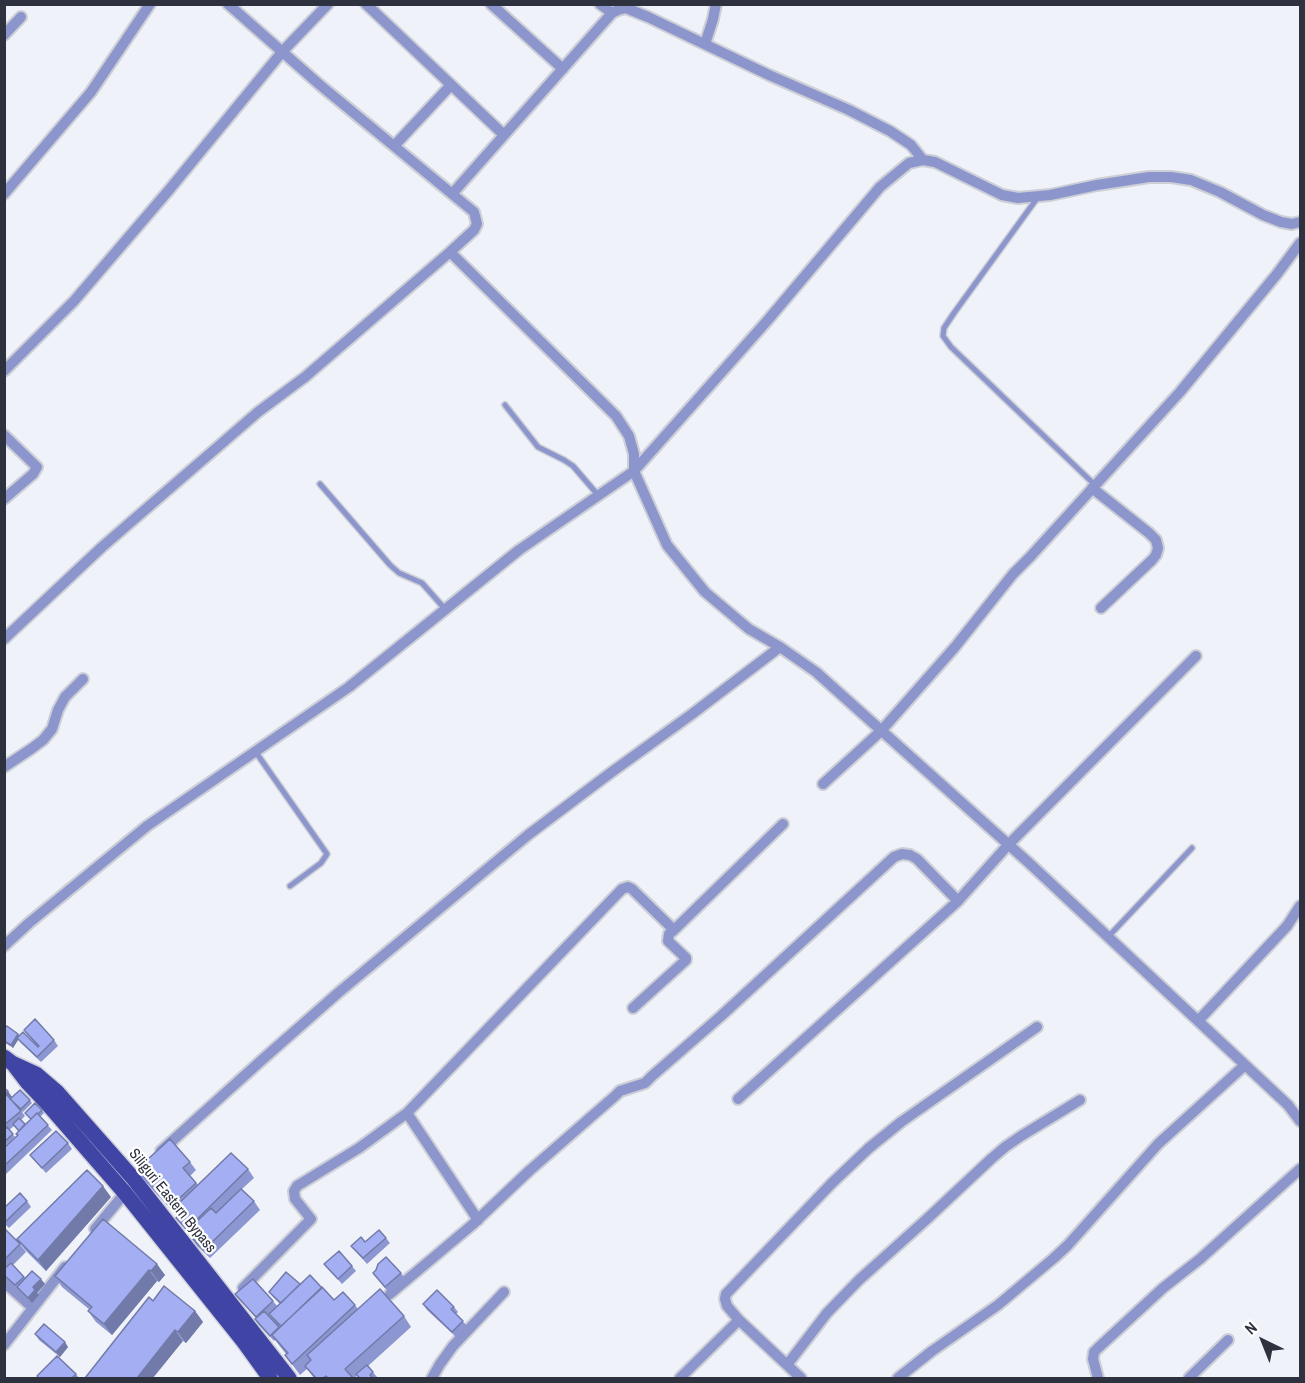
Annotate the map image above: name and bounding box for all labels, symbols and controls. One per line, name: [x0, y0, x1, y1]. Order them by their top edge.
street label: Siliguri Eastern Bypass: [125, 1145, 219, 1257]
north arrow: [1233, 1311, 1293, 1371]
text: N: [1240, 1317, 1262, 1339]

